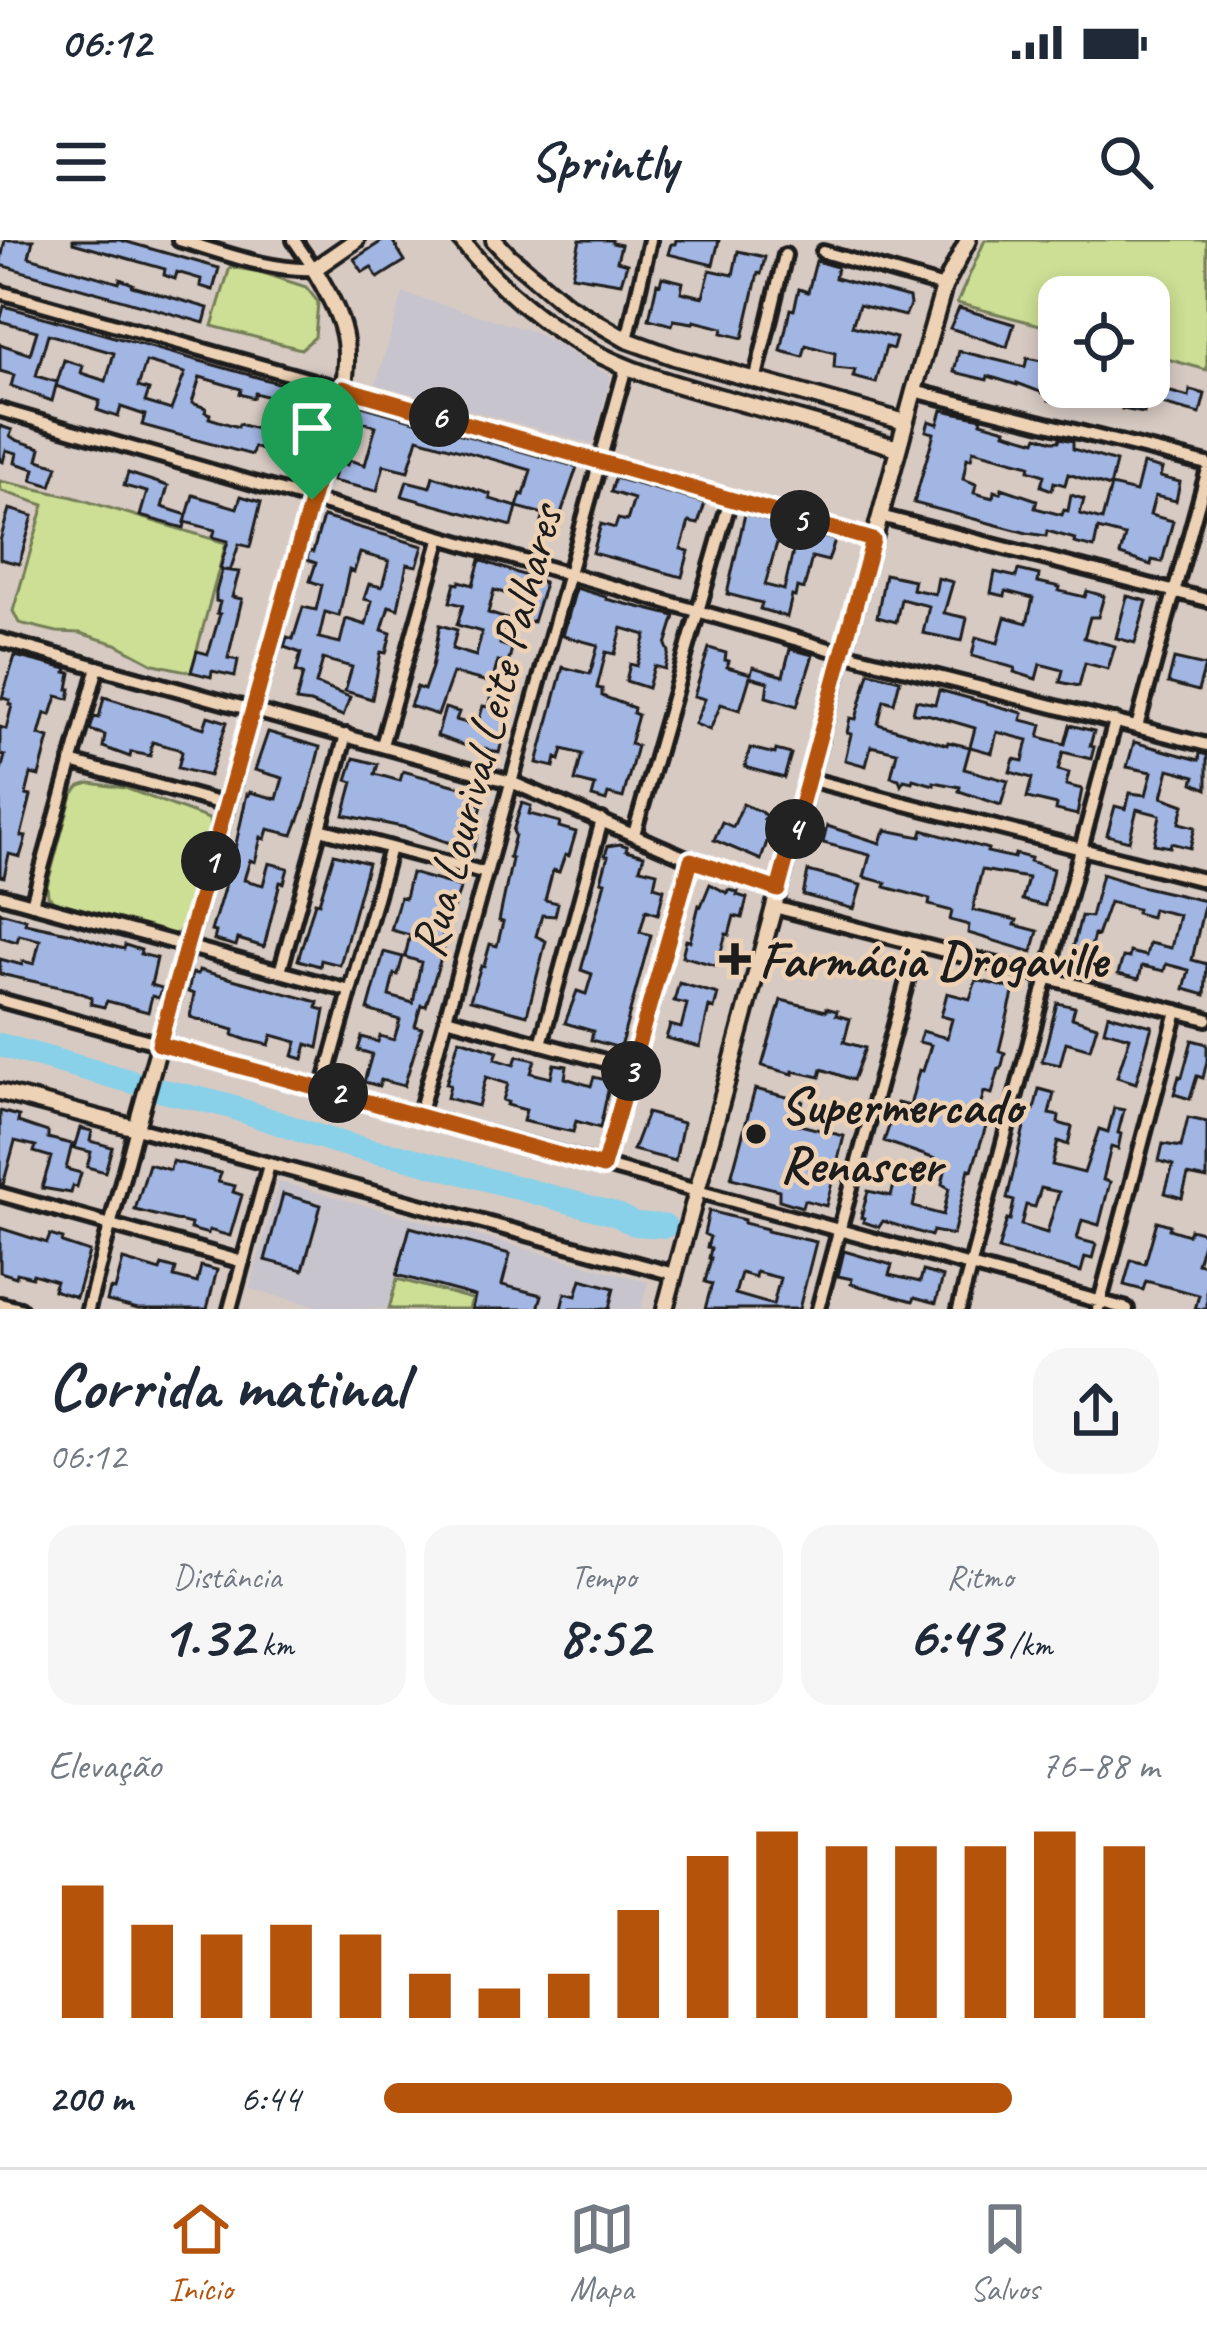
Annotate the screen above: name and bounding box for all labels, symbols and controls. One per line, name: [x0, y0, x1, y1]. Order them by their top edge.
text: 06:12: [60, 14, 151, 71]
text: Sprintly: [530, 128, 677, 196]
icon: menu: [48, 129, 114, 195]
icon: search: [1093, 129, 1159, 195]
map controls: [1038, 276, 1170, 408]
button: locate: [1038, 276, 1170, 408]
pin: [261, 377, 363, 500]
pin: 6: [409, 387, 469, 447]
icon: arrive: [279, 395, 345, 461]
text: 6: [431, 396, 447, 438]
pin: 5: [770, 490, 830, 550]
street label: Rua Lourival Leite Palhares: [395, 495, 578, 964]
text: 5: [793, 499, 807, 541]
pin: 4: [765, 799, 825, 859]
text: 4: [788, 808, 802, 850]
pin: 1: [181, 831, 241, 891]
text: 1: [204, 840, 218, 882]
place label: Farmácia Drogaville: [759, 928, 1111, 992]
marker: Farmácia Drogaville: [722, 946, 748, 972]
pin: 3: [601, 1041, 661, 1101]
text: 3: [624, 1050, 638, 1092]
pin: 2: [308, 1063, 368, 1123]
text: 2: [331, 1072, 345, 1114]
place label: Supermercado Renascer: [780, 1074, 1027, 1197]
marker: Supermercado Renascer: [743, 1121, 769, 1147]
text: Corrida matinal: [48, 1345, 405, 1428]
button: share: [1033, 1348, 1159, 1474]
text: 06:12: [48, 1432, 126, 1481]
text: Distância: [173, 1556, 281, 1598]
text: Tempo: [571, 1556, 636, 1598]
text: Ritmo: [946, 1556, 1013, 1598]
text: 1.32: [161, 1598, 253, 1674]
text: 8:52: [558, 1598, 649, 1674]
text: 6:43: [907, 1598, 1001, 1674]
text: km: [253, 1624, 294, 1666]
text: /km: [1001, 1624, 1052, 1666]
text: Elevação: [48, 1741, 161, 1790]
text: 76–88 m: [1040, 1741, 1159, 1790]
text: 200 m: [48, 2074, 132, 2123]
text: 6:44: [240, 2074, 300, 2123]
tab: Início: [168, 2196, 234, 2310]
tab: Mapa: [569, 2196, 635, 2310]
tab: Salvos: [970, 2196, 1039, 2310]

